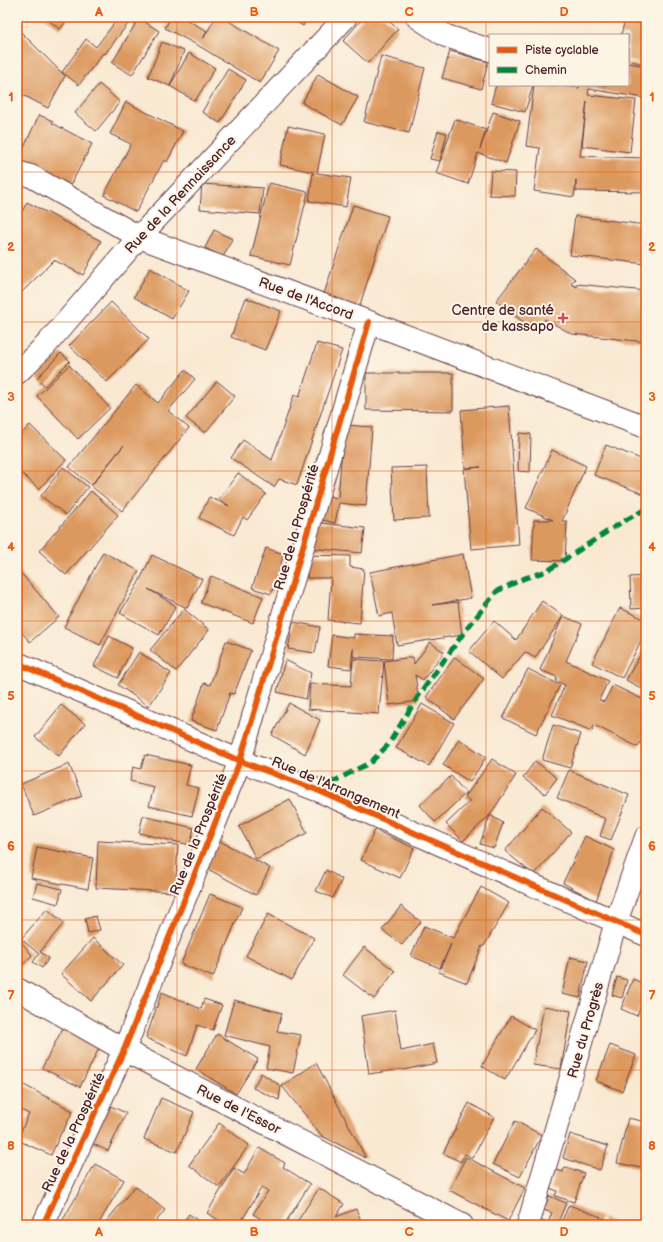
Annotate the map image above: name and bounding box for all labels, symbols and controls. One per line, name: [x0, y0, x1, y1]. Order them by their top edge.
text: A: [94, 4, 103, 20]
text: B: [249, 4, 259, 20]
text: C: [404, 4, 414, 20]
text: D: [559, 4, 569, 20]
legend: [489, 34, 629, 86]
text: Piste cyclable: [525, 43, 599, 58]
text: Chemin: [525, 63, 567, 78]
text: 1: [8, 89, 14, 105]
text: 1: [649, 89, 655, 105]
street label: Rue de la Rennaissance: [121, 132, 240, 257]
text: 2: [7, 239, 15, 255]
text: 2: [648, 239, 656, 255]
street label: Rue de l'Accord: [256, 274, 355, 323]
place label: Centre de santé de kassapo: [452, 302, 555, 335]
marker: Centre de santé de kassapo: [557, 312, 569, 324]
text: 3: [7, 389, 15, 405]
text: 3: [648, 389, 656, 405]
street label: Rue de la Prospérité: [270, 462, 323, 592]
text: 4: [7, 539, 15, 555]
text: 4: [648, 539, 656, 555]
text: 5: [7, 688, 15, 704]
text: 5: [648, 688, 656, 704]
street label: Rue de l'Arrangement: [269, 753, 403, 823]
street label: Rue de la Prospérité: [166, 770, 231, 898]
text: 6: [7, 838, 15, 854]
text: 6: [648, 838, 656, 854]
street label: Rue du Progrès: [564, 980, 607, 1080]
text: 7: [7, 988, 15, 1004]
text: 7: [648, 988, 656, 1004]
street label: Rue de la Prospérité: [38, 1069, 109, 1195]
street label: Rue de l'Essor: [194, 1081, 285, 1138]
text: 8: [7, 1138, 15, 1154]
text: 8: [648, 1138, 656, 1154]
text: A: [94, 1224, 103, 1240]
text: B: [249, 1224, 259, 1240]
text: C: [404, 1224, 414, 1240]
text: D: [559, 1224, 569, 1240]

